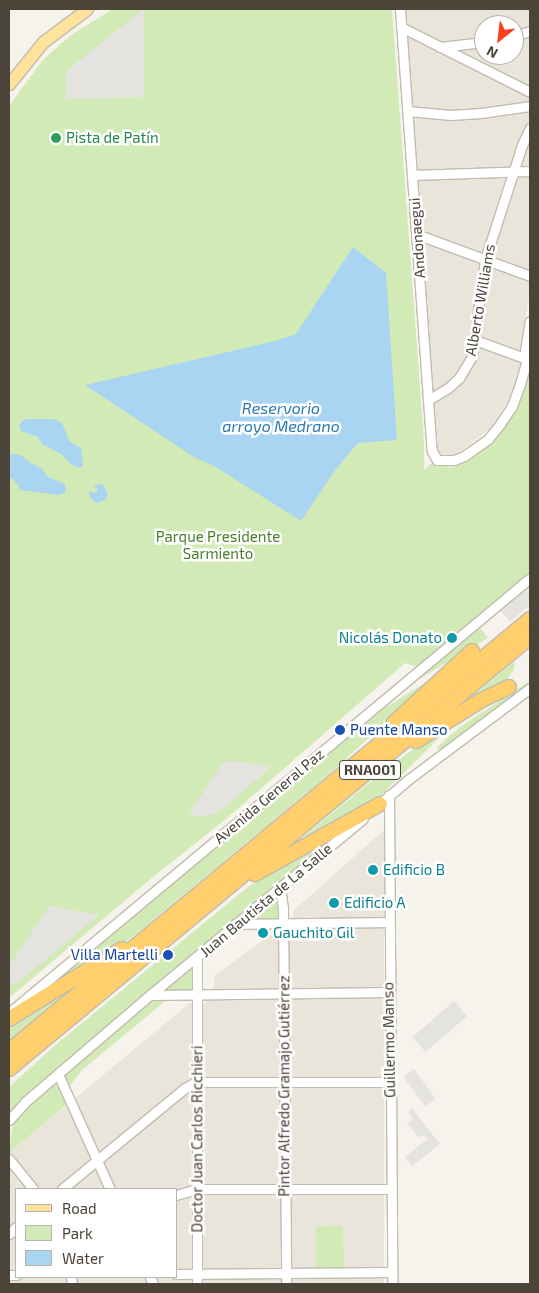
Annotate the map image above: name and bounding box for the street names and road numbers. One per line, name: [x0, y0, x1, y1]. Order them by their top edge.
street label: Andonaegui: [405, 197, 429, 279]
street label: Alberto Williams: [461, 243, 499, 357]
street label: Avenida General Paz: [210, 745, 328, 847]
road number: RNA001: [339, 758, 401, 782]
street label: Juan Bautista de La Salle: [196, 839, 336, 961]
street label: Pintor Alfredo Gramajo Gutiérrez: [275, 975, 293, 1197]
street label: Guillermo Manso: [379, 982, 399, 1098]
street label: Doctor Juan Carlos Ricchieri: [188, 1045, 206, 1233]

